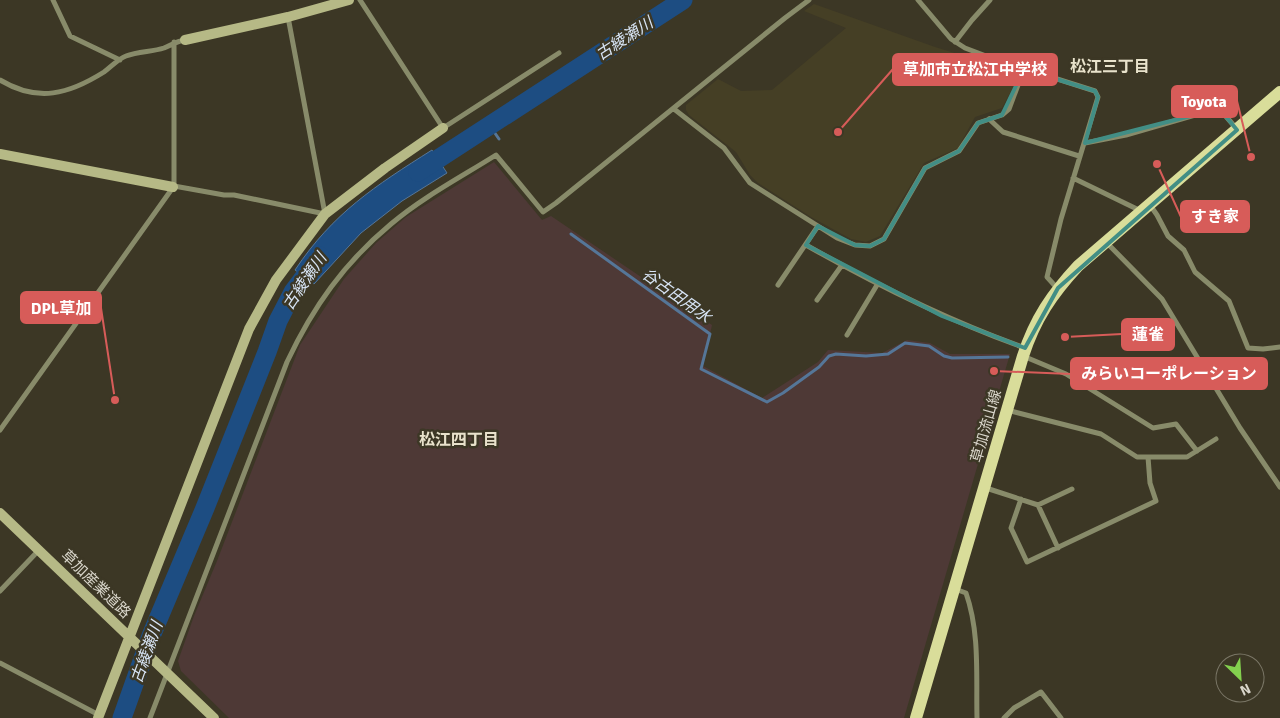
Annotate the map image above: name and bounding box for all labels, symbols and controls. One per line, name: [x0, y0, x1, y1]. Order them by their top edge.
water label: 古綾瀬川: [592, 12, 658, 65]
callout: 草加市立松江中学校: [893, 54, 1057, 85]
district label: 松江三丁目: [1070, 57, 1150, 77]
text: 草加市立松江中学校: [903, 60, 1047, 80]
callout: Toyota: [1172, 86, 1237, 117]
text: Toyota: [1181, 92, 1227, 112]
callout: すき家: [1181, 201, 1249, 232]
text: すき家: [1191, 207, 1239, 227]
water label: 古綾瀬川: [279, 248, 332, 314]
water label: 谷古田用水: [638, 264, 716, 329]
callout: DPL草加: [21, 292, 101, 323]
text: DPL草加: [31, 299, 91, 319]
callout: 蓮雀: [1122, 319, 1174, 350]
text: 蓮雀: [1132, 325, 1164, 345]
callout: みらいコーポレーション: [1071, 358, 1267, 389]
text: みらいコーポレーション: [1081, 364, 1257, 384]
street label: 草加流山線: [967, 387, 1005, 465]
district label: 松江四丁目: [419, 430, 499, 450]
street label: 草加産業道路: [57, 546, 135, 622]
water label: 古綾瀬川: [127, 617, 168, 686]
north arrow: [1215, 653, 1265, 703]
text: N: [1237, 680, 1253, 699]

